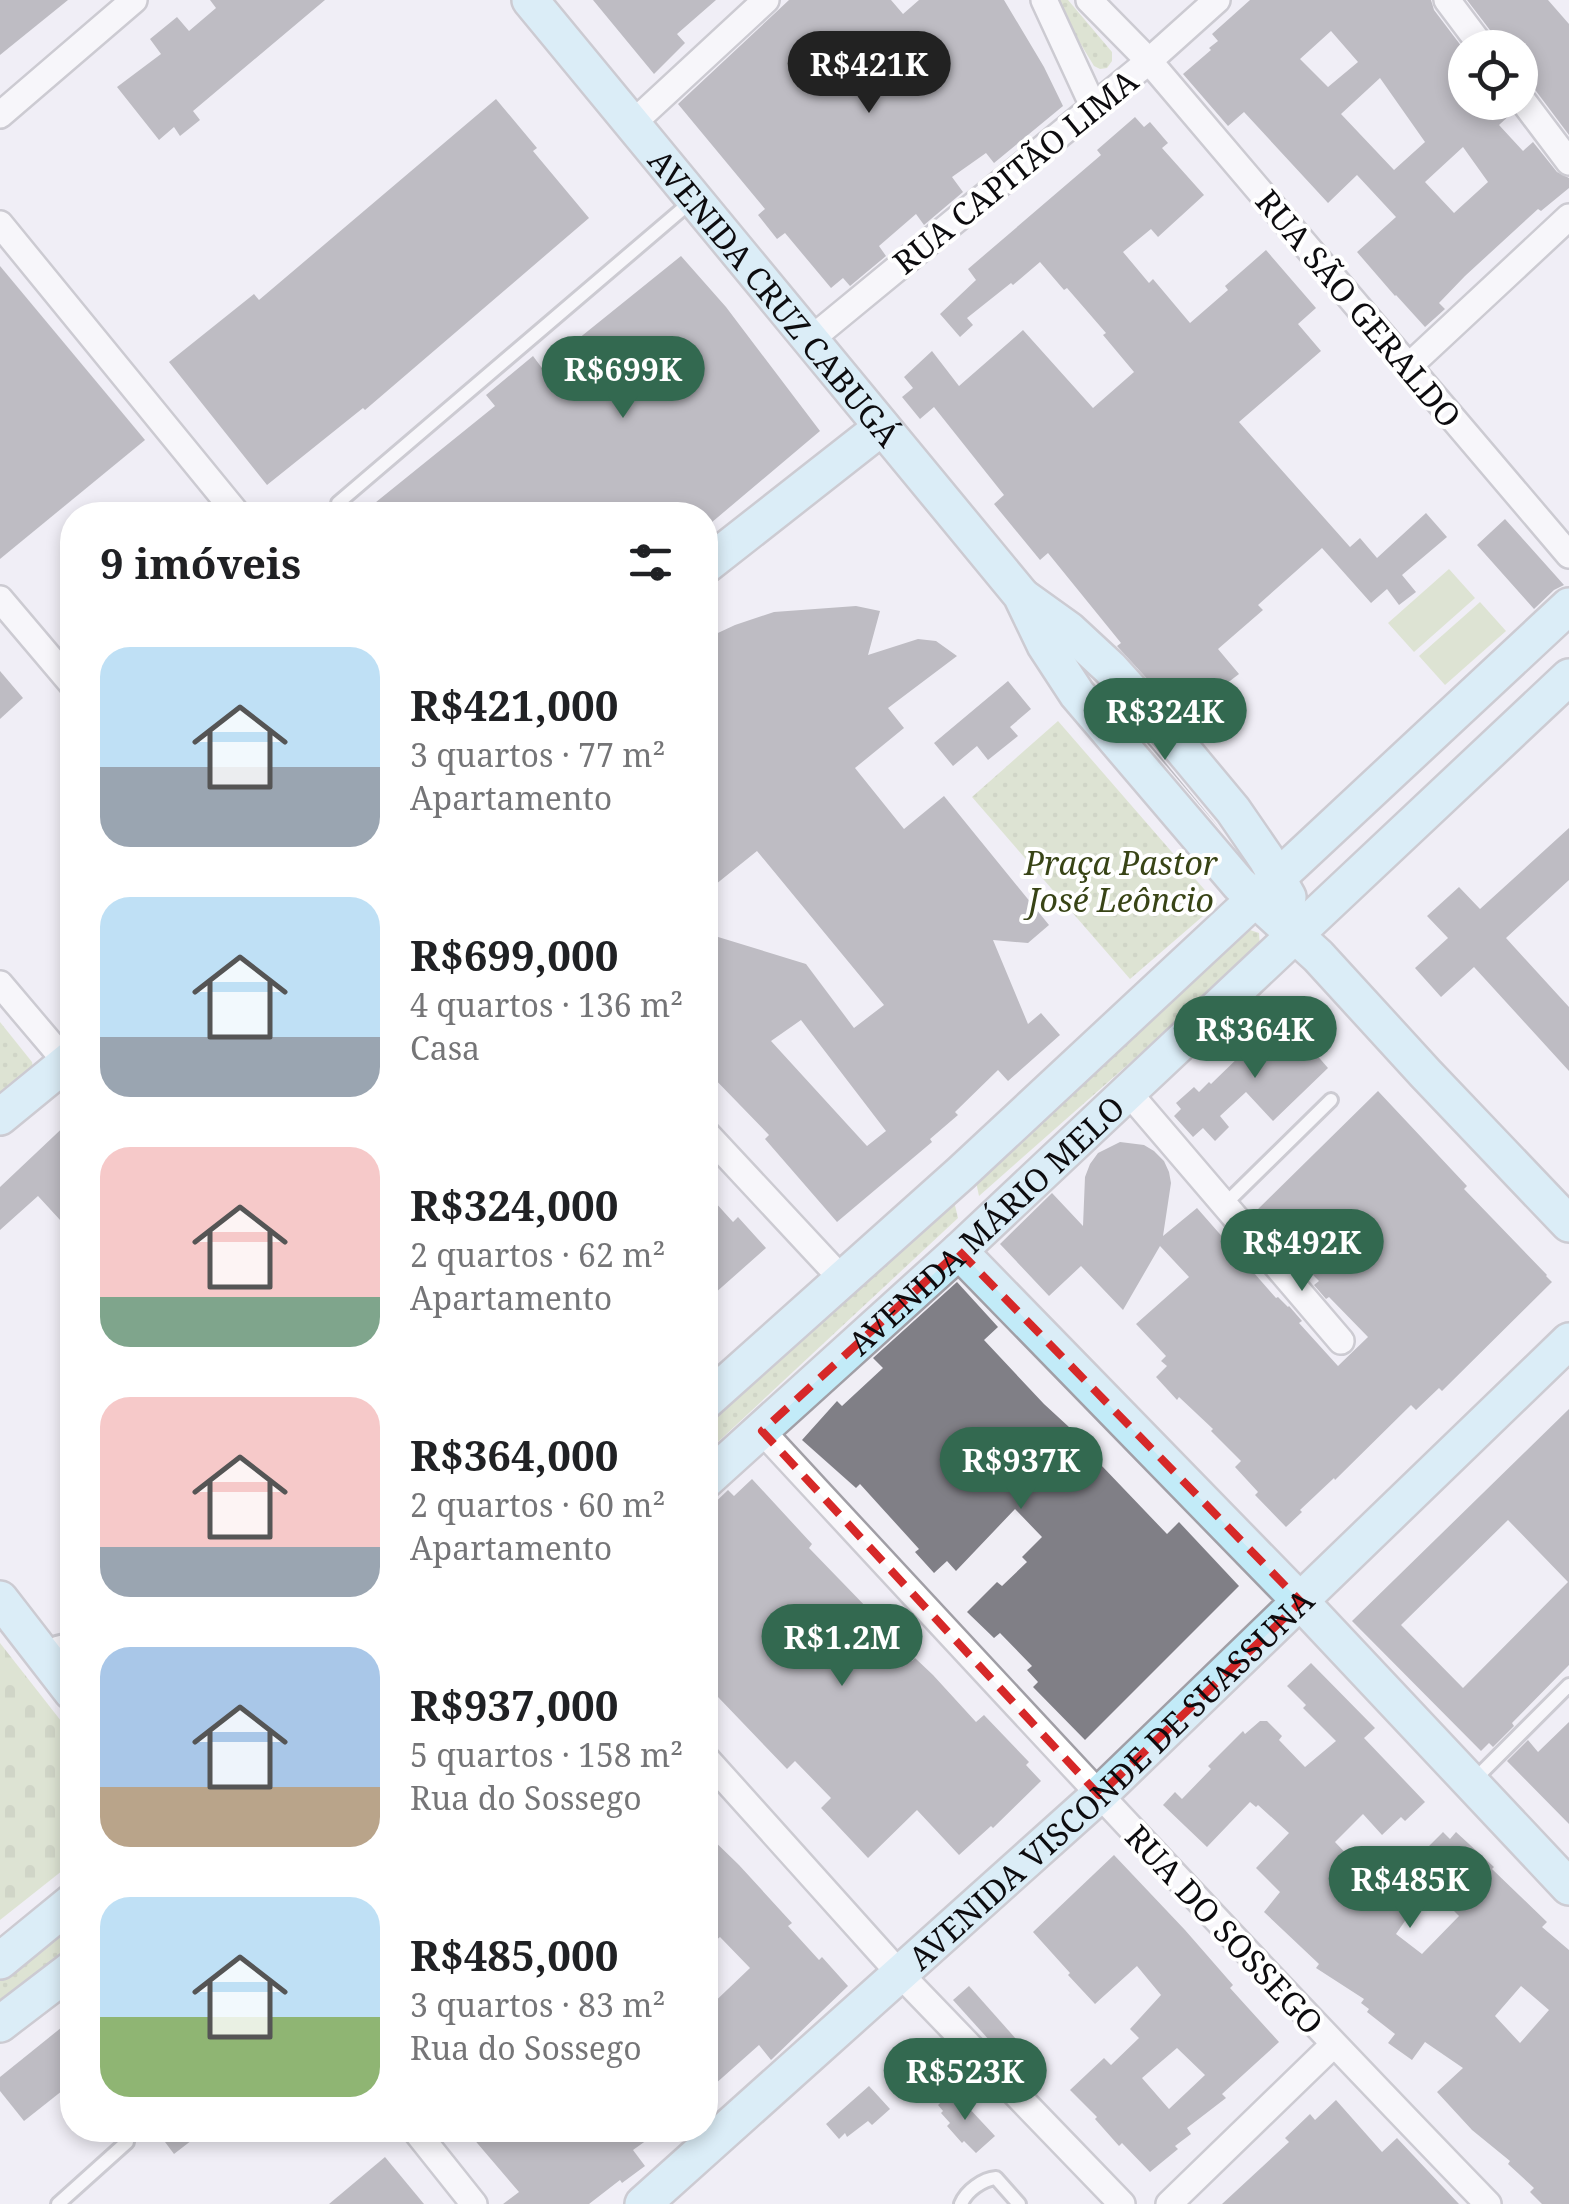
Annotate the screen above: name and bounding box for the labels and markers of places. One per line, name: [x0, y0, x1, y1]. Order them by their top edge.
pin: R$421K: [788, 31, 950, 116]
pin: R$699K: [542, 336, 704, 421]
pin: R$324K: [1084, 678, 1246, 763]
pin: R$364K: [1174, 996, 1336, 1081]
pin: R$492K: [1221, 1209, 1383, 1294]
pin: R$937K: [940, 1427, 1102, 1512]
pin: R$1.2M: [761, 1604, 923, 1689]
pin: R$485K: [1329, 1846, 1491, 1931]
pin: R$523K: [884, 2038, 1046, 2123]

